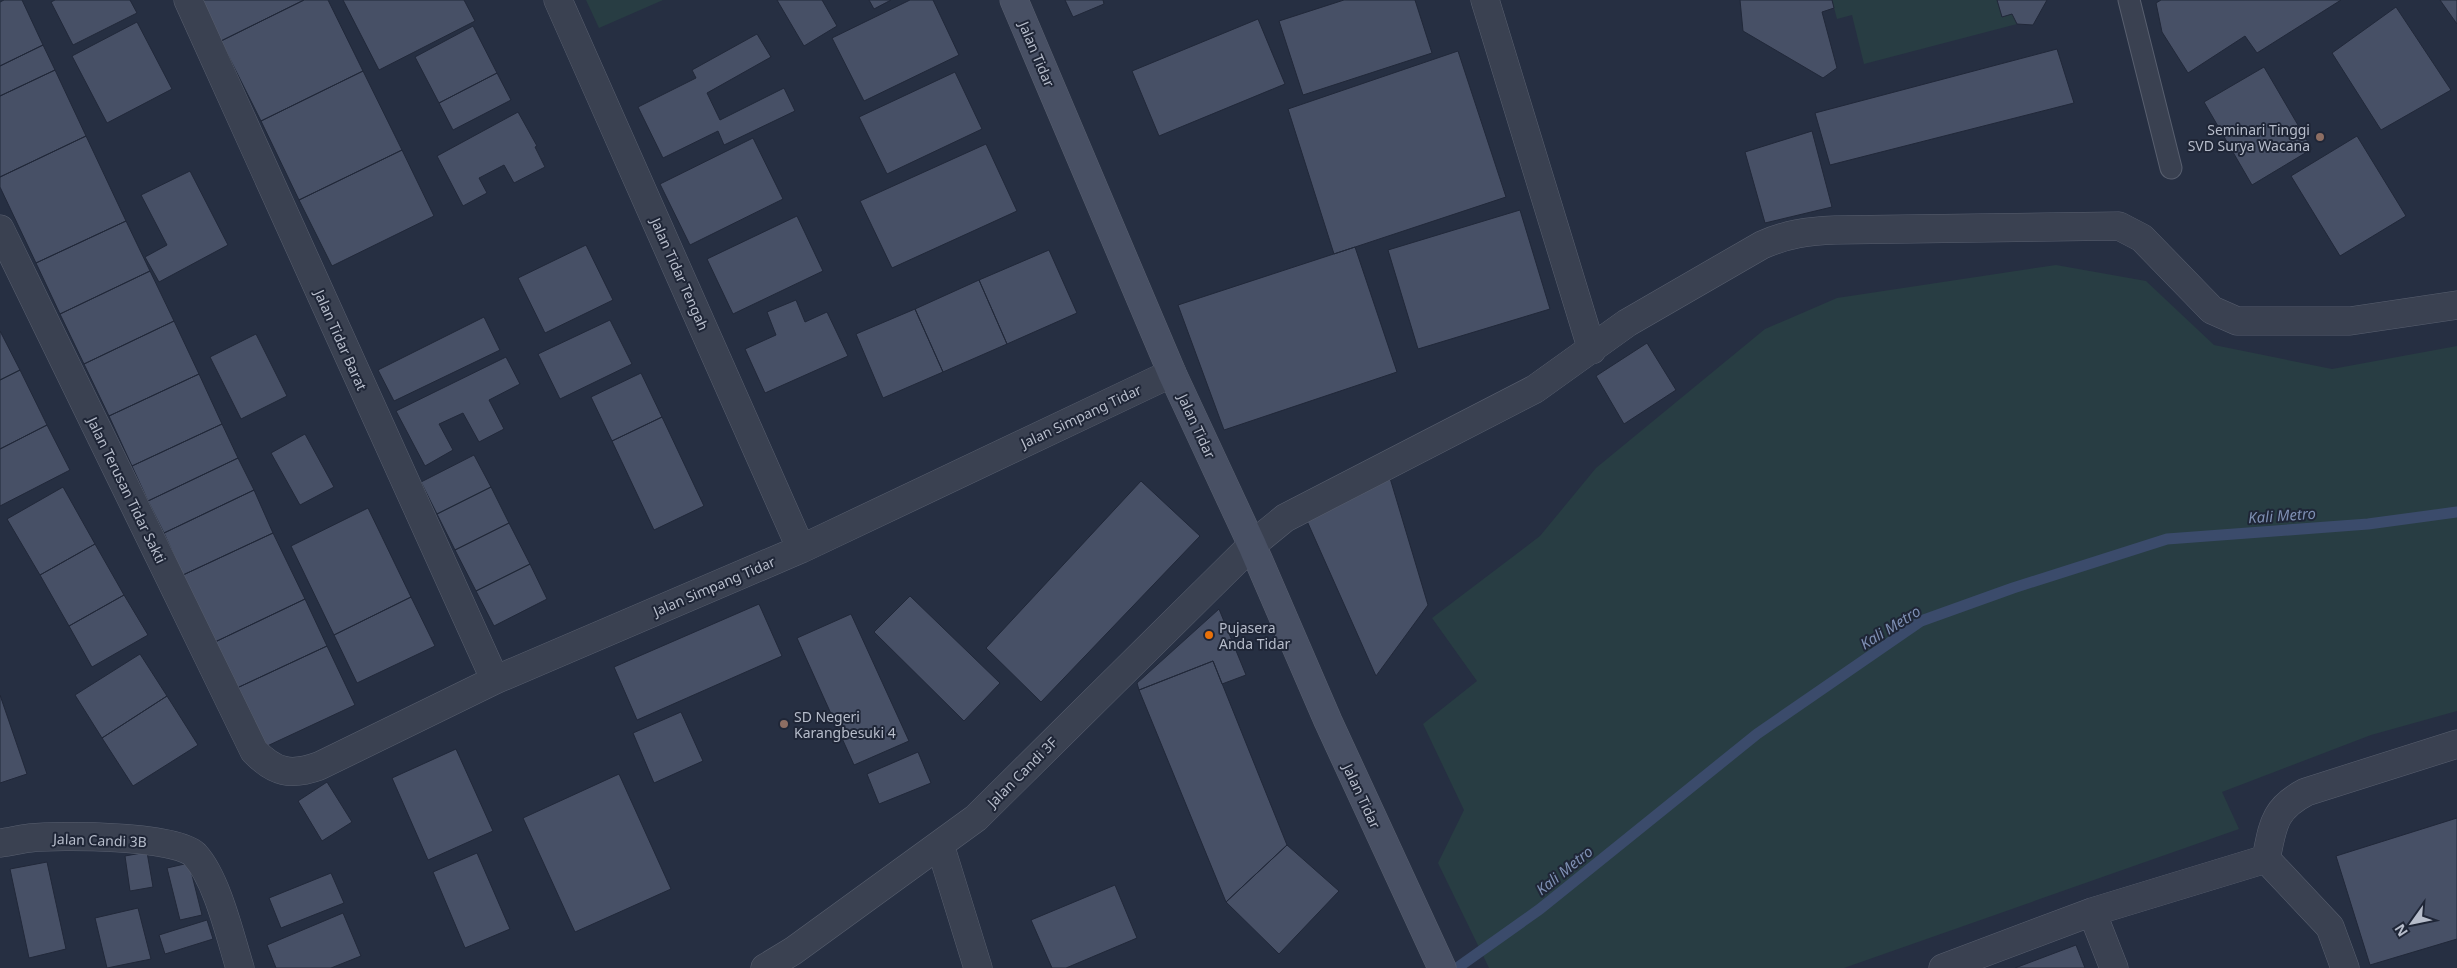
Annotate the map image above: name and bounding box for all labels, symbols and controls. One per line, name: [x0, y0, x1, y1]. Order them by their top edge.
street label: Jalan Tidar: [1014, 17, 1059, 90]
place label: Seminari Tinggi SVD Surya Wacana: [2188, 120, 2310, 155]
marker: Seminari Tinggi SVD Surya Wacana: [2314, 131, 2326, 143]
street label: Jalan Tidar Tengah: [646, 213, 713, 333]
street label: Jalan Tidar Barat: [310, 285, 372, 393]
street label: Jalan Simpang Tidar: [1016, 380, 1144, 453]
street label: Jalan Tidar: [1173, 389, 1220, 462]
street label: Jalan Terusan Tidar Sakti: [82, 412, 171, 566]
water label: Kali Metro: [2247, 503, 2317, 527]
street label: Jalan Simpang Tidar: [648, 552, 778, 621]
water label: Kali Metro: [1856, 601, 1924, 653]
place label: Pujasera Anda Tidar: [1219, 618, 1291, 653]
marker: Pujasera Anda Tidar: [1203, 629, 1215, 641]
place label: SD Negeri Karangbesuki 4: [794, 707, 896, 742]
marker: SD Negeri Karangbesuki 4: [778, 718, 790, 730]
street label: Jalan Candi 3F: [981, 733, 1061, 813]
street label: Jalan Tidar: [1338, 759, 1385, 832]
street label: Jalan Candi 3B: [51, 829, 147, 851]
water label: Kali Metro: [1531, 841, 1597, 899]
north arrow: [2387, 898, 2437, 948]
text: N: [2390, 920, 2412, 940]

